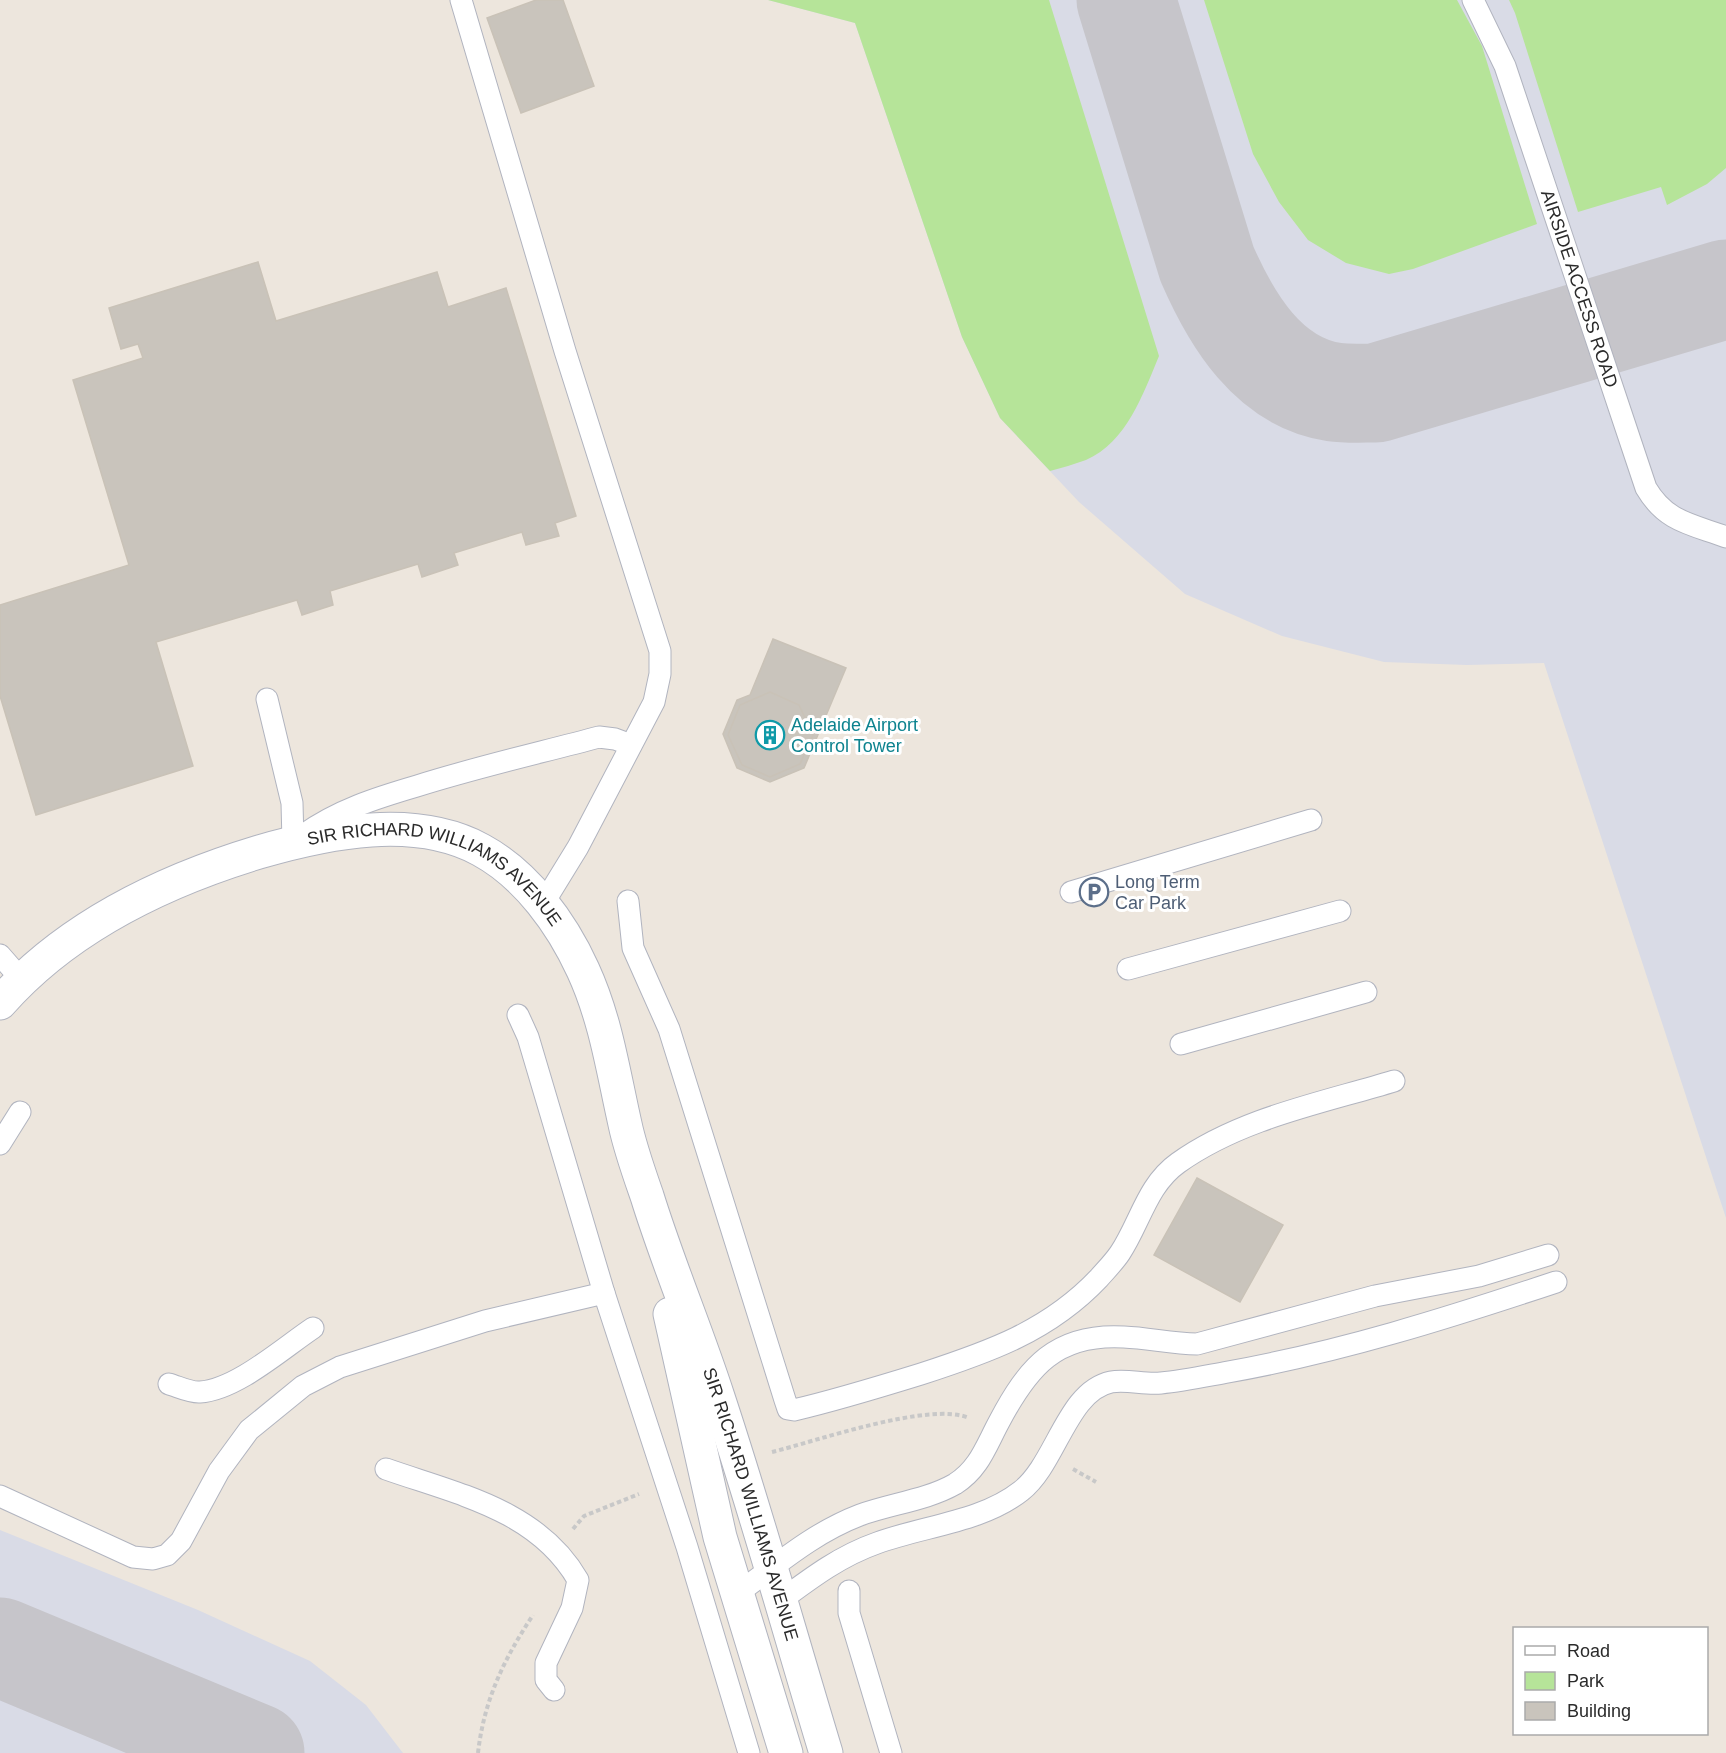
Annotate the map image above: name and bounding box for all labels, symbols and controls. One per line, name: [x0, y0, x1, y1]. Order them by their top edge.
street label: AIRSIDE ACCESS ROAD: [1537, 187, 1622, 390]
place label: Adelaide Airport Control Tower: [791, 715, 918, 756]
building icon: Adelaide Airport Control Tower: [754, 719, 786, 751]
street label: SIR RICHARD WILLIAMS AVENUE: [305, 819, 566, 930]
place label: Long Term Car Park: [1115, 872, 1200, 913]
parking icon: Long Term Car Park: [1078, 876, 1110, 908]
street label: SIR RICHARD WILLIAMS AVENUE: [699, 1365, 802, 1643]
legend: [1513, 1627, 1708, 1735]
text: Road: [1567, 1641, 1610, 1661]
text: Park: [1567, 1671, 1605, 1691]
text: Building: [1567, 1701, 1631, 1721]

